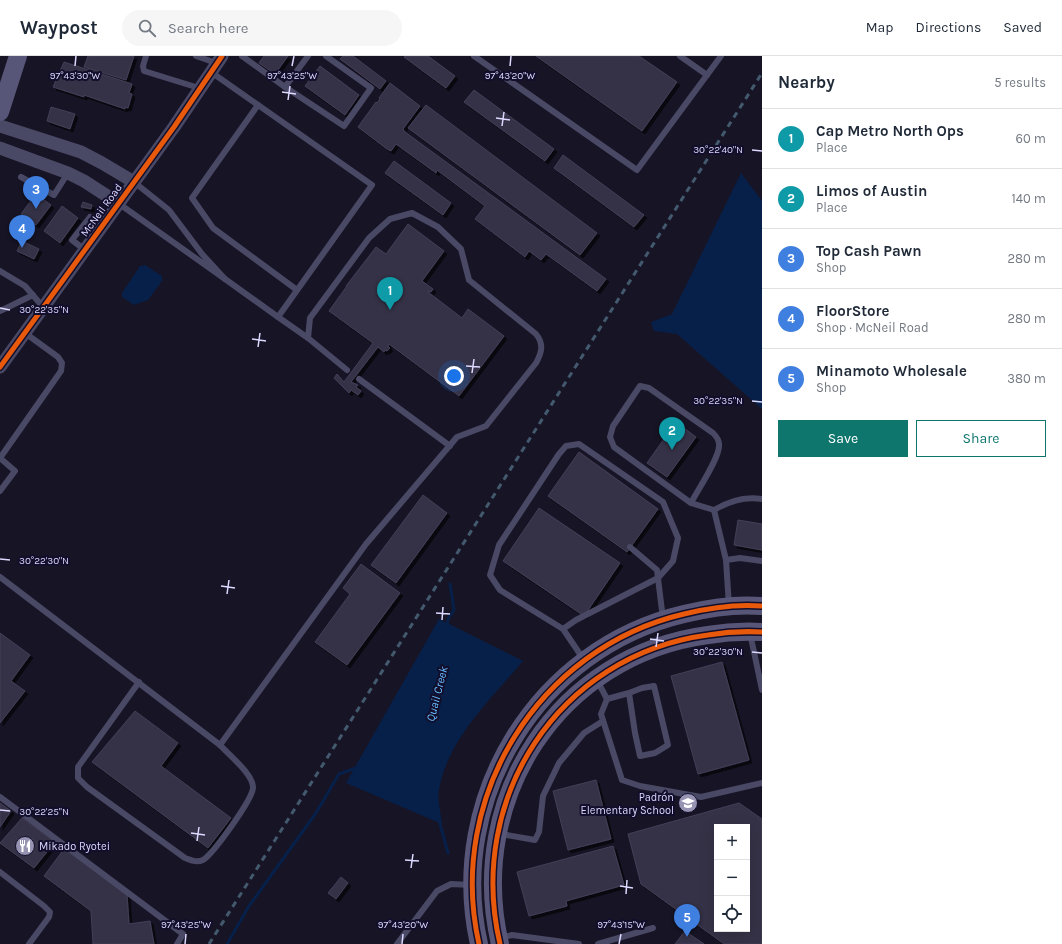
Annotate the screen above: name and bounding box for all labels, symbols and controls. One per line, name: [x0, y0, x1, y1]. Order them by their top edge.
search box: [122, 10, 402, 46]
text: Waypost: [20, 17, 98, 39]
icon: search: [136, 17, 158, 39]
text: Search here: [168, 19, 248, 37]
text: Map: [866, 19, 894, 36]
text: Directions: [916, 19, 981, 36]
text: Saved: [1003, 19, 1042, 36]
text: 97°43'30"W: [50, 70, 100, 82]
text: 97°43'25"W: [267, 70, 317, 82]
text: 97°43'20"W: [485, 70, 535, 82]
text: Nearby: [778, 72, 835, 92]
text: 5 results: [994, 75, 1046, 90]
text: Cap Metro North Ops: [816, 122, 964, 140]
text: 1: [789, 131, 793, 146]
text: 60 m: [1016, 131, 1046, 146]
text: Place: [816, 140, 847, 155]
text: 30°22'40"N: [693, 144, 743, 156]
pin: 3: [23, 176, 49, 209]
street label: McNeil Road: [78, 181, 125, 239]
text: Limos of Austin: [816, 182, 927, 200]
text: 2: [787, 191, 795, 206]
text: 140 m: [1011, 191, 1046, 206]
text: Place: [816, 200, 847, 215]
pin: 4: [9, 215, 35, 248]
text: Top Cash Pawn: [816, 242, 922, 260]
text: 3: [787, 251, 795, 266]
text: 280 m: [1008, 251, 1046, 266]
text: Shop: [816, 260, 846, 275]
pin: 1: [377, 277, 403, 310]
text: FloorStore: [816, 302, 889, 320]
text: 30°22'35"N: [19, 304, 69, 316]
text: 4: [787, 311, 795, 326]
text: 280 m: [1008, 311, 1046, 326]
text: Shop · McNeil Road: [816, 320, 929, 335]
text: Minamoto Wholesale: [816, 362, 967, 380]
your location: [444, 366, 464, 386]
text: 5: [787, 371, 795, 386]
text: 380 m: [1007, 371, 1046, 386]
text: Shop: [816, 380, 846, 395]
text: 30°22'35"N: [693, 395, 743, 407]
pin: 2: [659, 417, 685, 450]
button: Save: [778, 420, 908, 457]
button: Share: [916, 420, 1046, 457]
text: 30°22'30"N: [19, 555, 69, 567]
text: 30°22'30"N: [693, 646, 743, 658]
water label: Quail Creek: [423, 664, 451, 723]
place label: Padrón Elementary School: [581, 791, 674, 817]
school or university icon: Padrón Elementary School: [677, 792, 699, 814]
text: 30°22'25"N: [19, 806, 69, 818]
map controls: [714, 824, 750, 932]
button: +: [714, 824, 750, 860]
restaurant icon: Mikado Ryotei: [14, 835, 36, 857]
place label: Mikado Ryotei: [39, 840, 110, 853]
button: −: [714, 860, 750, 896]
button: locate: [714, 896, 750, 932]
pin: 5: [674, 904, 700, 937]
text: 97°43'25"W: [161, 919, 211, 931]
text: 97°43'20"W: [378, 919, 428, 931]
text: 97°43'15"W: [597, 919, 645, 931]

